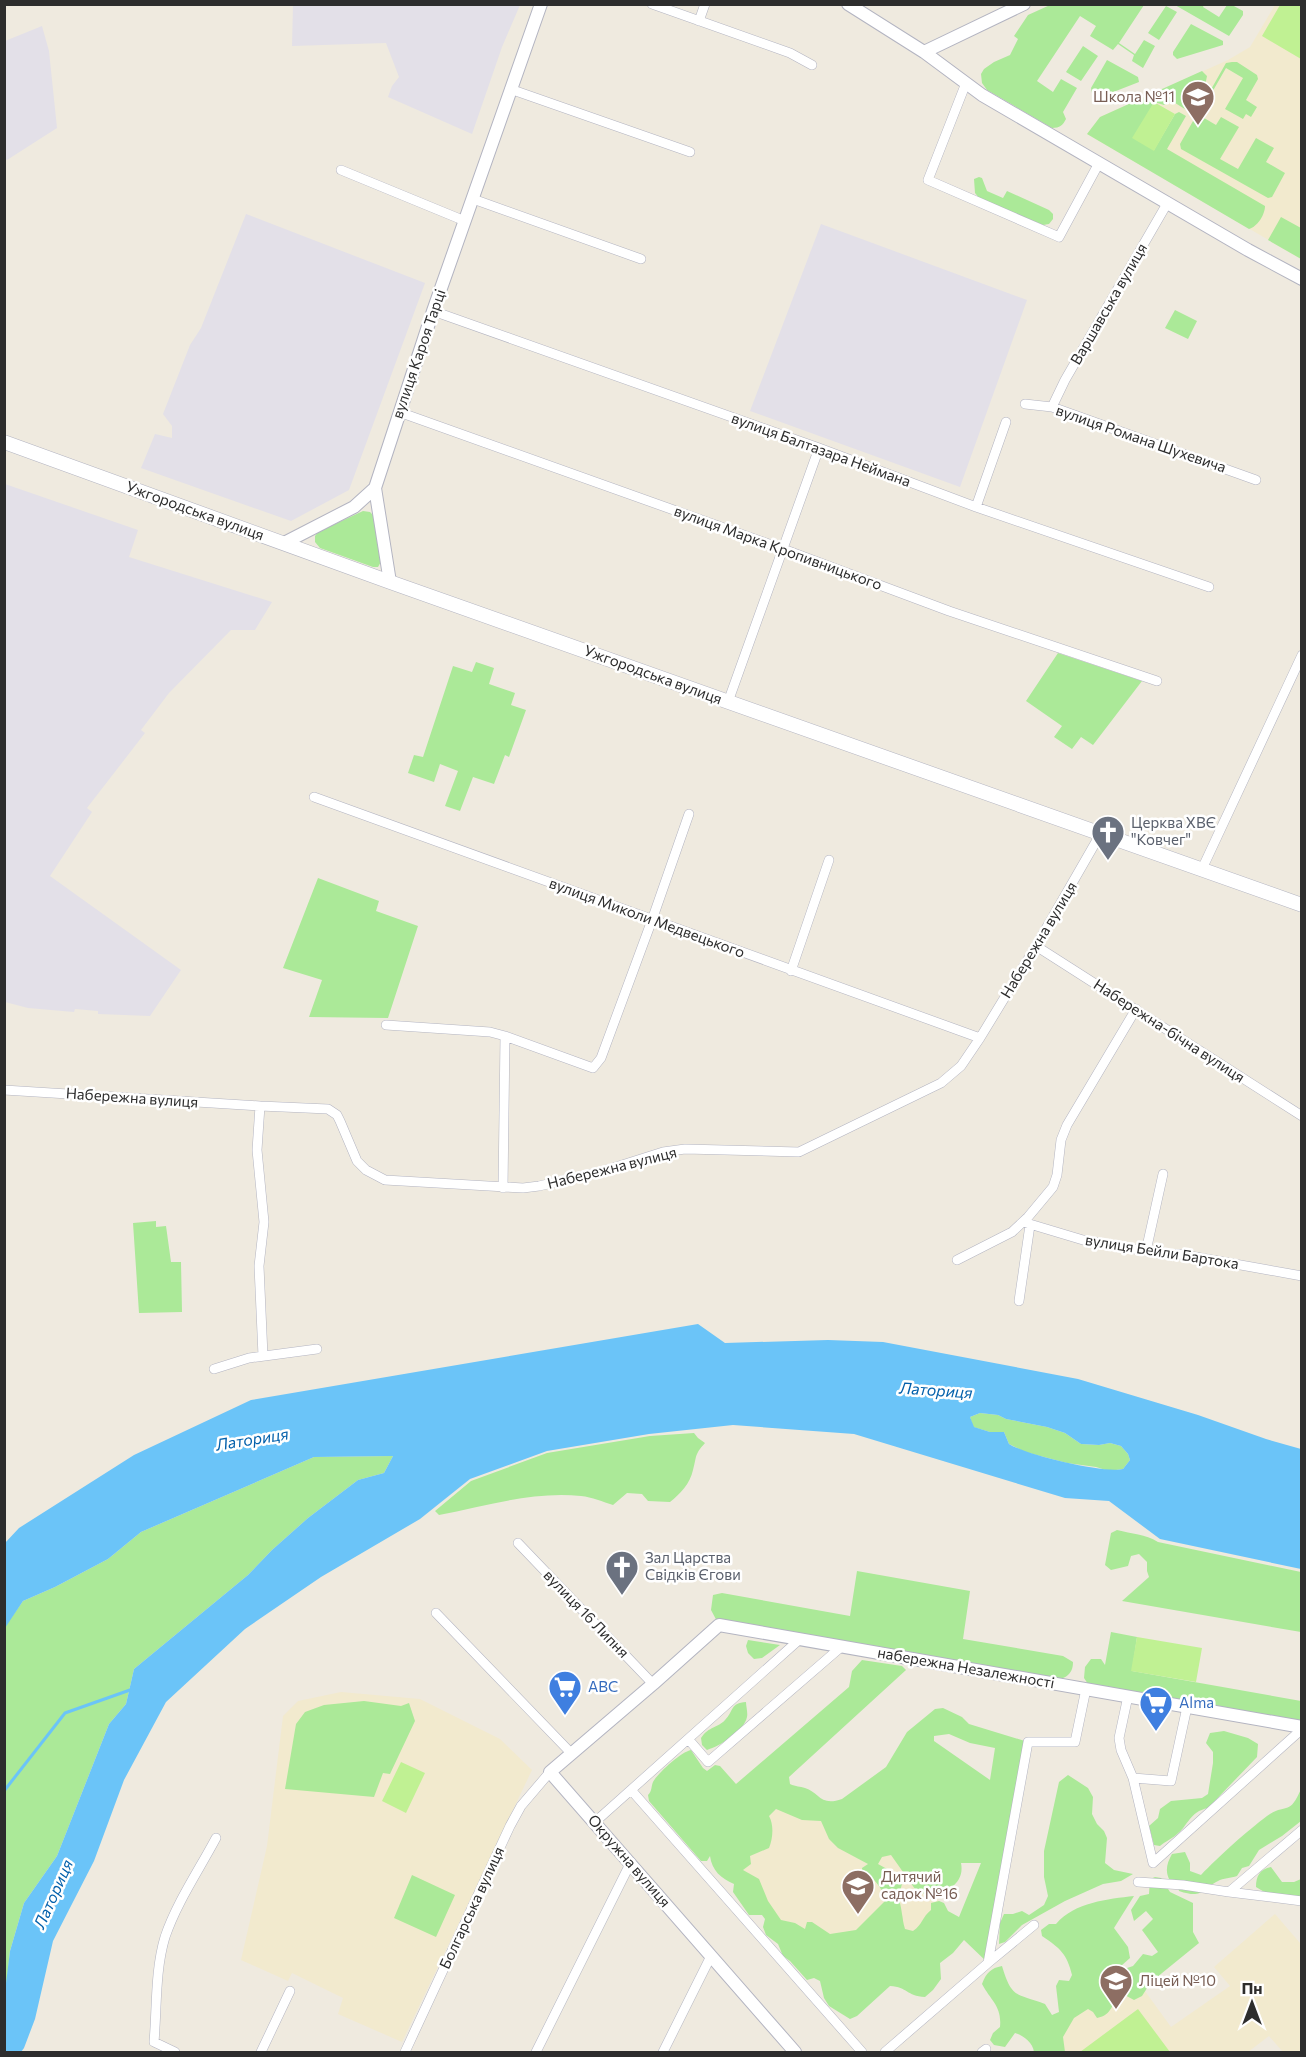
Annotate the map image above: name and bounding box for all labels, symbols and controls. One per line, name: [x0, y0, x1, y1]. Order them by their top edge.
school or university icon: Школа №11: [1180, 79, 1216, 126]
place label: Школа №11: [1093, 87, 1175, 105]
street label: Варшавська вулиця: [1066, 240, 1150, 367]
street label: вулиця Кароя Тарці: [387, 287, 449, 421]
street label: вулиця Романа Шухевича: [1054, 400, 1229, 476]
street label: вулиця Балтазара Неймана: [729, 408, 914, 490]
street label: Ужгородська вулиця: [124, 477, 267, 543]
street label: вулиця Марка Кропивницького: [672, 501, 885, 593]
street label: Ужгородська вулиця: [582, 641, 725, 707]
place label: Церква ХВЄ "Ковчег": [1131, 813, 1216, 848]
church icon: Церква ХВЄ "Ковчег": [1090, 814, 1126, 861]
street label: вулиця Миколи Медвецького: [547, 873, 748, 961]
street label: Набережна вулиця: [996, 878, 1080, 1001]
street label: Набережна-бічна вулиця: [1091, 975, 1248, 1086]
street label: Набережна вулиця: [65, 1083, 199, 1111]
street label: Набережна вулиця: [545, 1142, 678, 1192]
street label: вулиця Бейли Бартока: [1084, 1230, 1240, 1272]
water label: Латориця: [898, 1377, 973, 1402]
water label: Латориця: [213, 1423, 290, 1454]
place label: Зал Царства Свідків Єгови: [645, 1548, 741, 1583]
church icon: Зал Царства Свідків Єгови: [604, 1549, 640, 1596]
street label: вулиця 16 Липня: [540, 1566, 633, 1661]
street label: набережна Незалежності: [876, 1643, 1056, 1691]
supermarket icon: ABC: [547, 1669, 583, 1716]
place label: ABC: [588, 1677, 618, 1695]
supermarket icon: Alma: [1138, 1685, 1174, 1732]
place label: Alma: [1179, 1693, 1214, 1711]
street label: Окружна вулиця: [585, 1810, 675, 1910]
street label: Болгарська вулиця: [435, 1844, 507, 1972]
water label: Латориця: [29, 1856, 76, 1932]
place label: Дитячий садок №16: [881, 1867, 958, 1902]
school or university icon: Дитячий садок №16: [840, 1868, 876, 1915]
school or university icon: Ліцей №10: [1098, 1963, 1134, 2010]
place label: Ліцей №10: [1139, 1971, 1216, 1989]
north arrow: [1222, 1973, 1282, 2033]
text: Пн: [1241, 1978, 1263, 1997]

